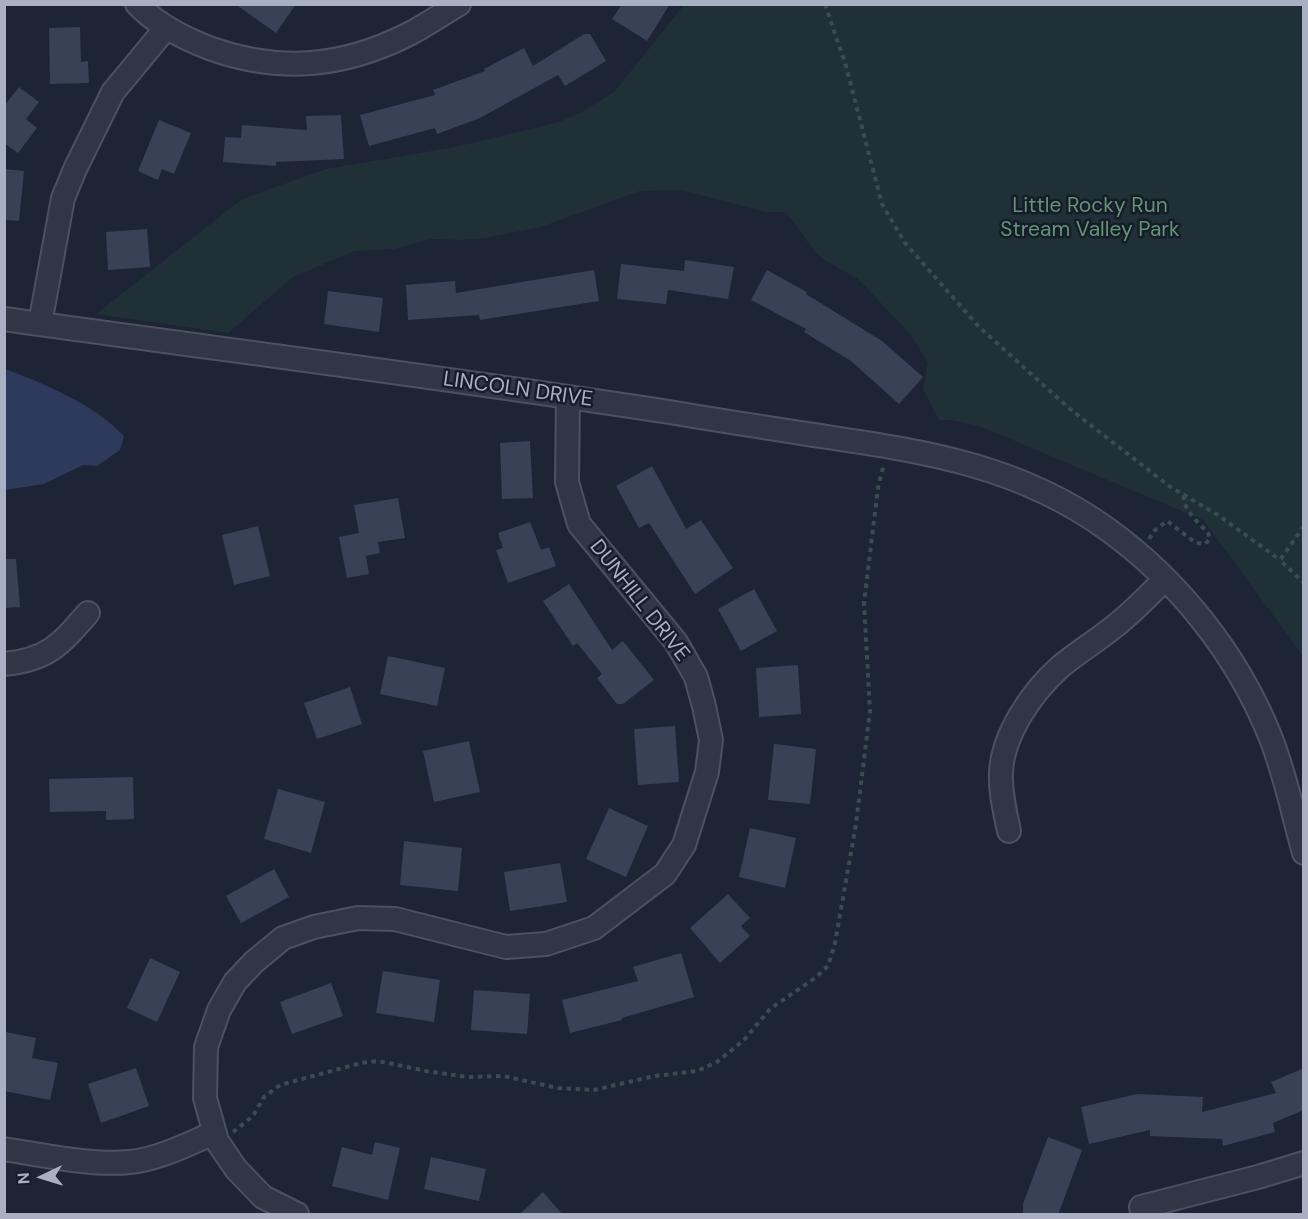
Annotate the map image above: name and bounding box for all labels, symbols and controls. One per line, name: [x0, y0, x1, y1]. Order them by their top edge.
park label: Little Rocky Run Stream Valley Park: [1000, 193, 1180, 243]
street label: LINCOLN DRIVE: [442, 367, 594, 413]
street label: DUNHILL DRIVE: [584, 535, 694, 667]
north arrow: [12, 1147, 72, 1207]
text: N: [13, 1172, 34, 1185]

